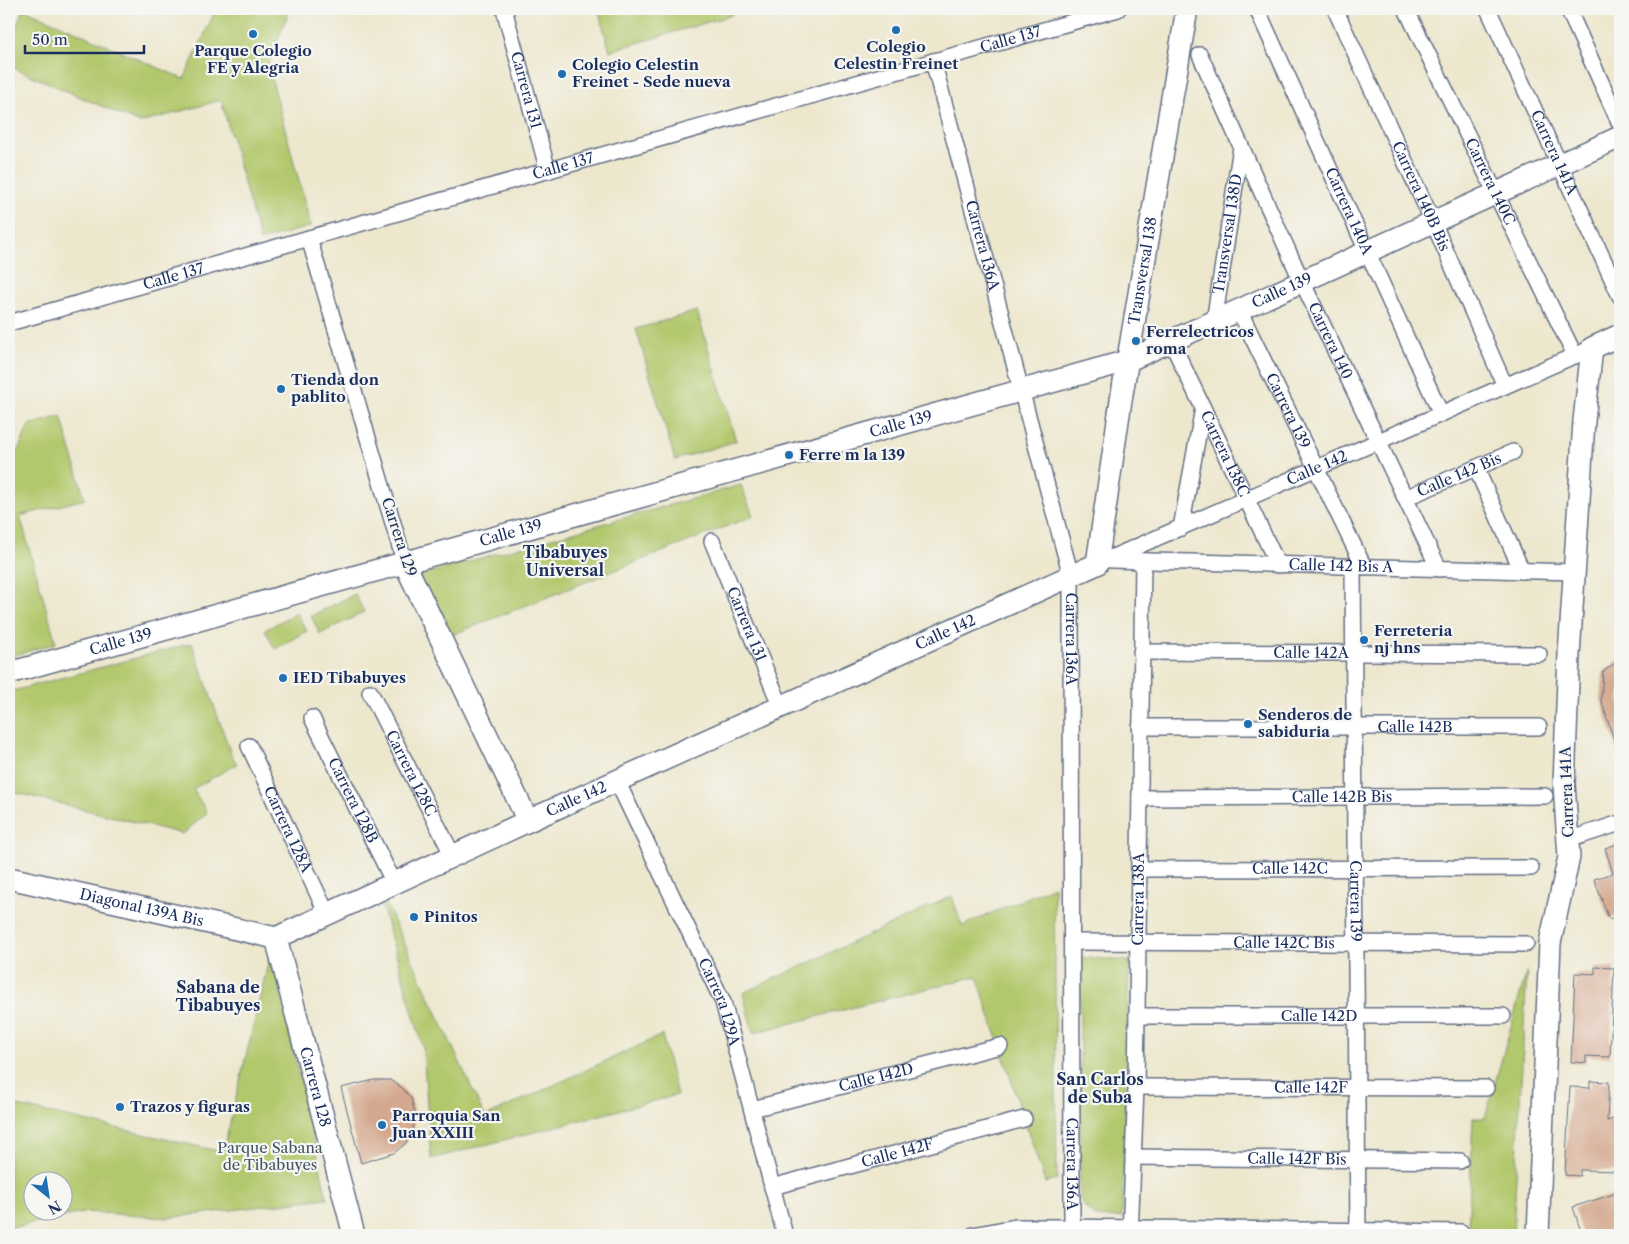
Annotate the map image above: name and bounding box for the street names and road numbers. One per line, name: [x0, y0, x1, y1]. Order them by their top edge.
street label: Calle 137: [978, 21, 1044, 57]
street label: Carrera 131: [507, 49, 546, 131]
street label: Carrera 141A: [1527, 107, 1583, 199]
street label: Carrera 140C: [1461, 135, 1520, 228]
street label: Carrera 140B Bis: [1388, 138, 1455, 254]
street label: Calle 137: [530, 148, 596, 183]
street label: Carrera 140A: [1321, 164, 1378, 258]
street label: Transversal 138D: [1208, 173, 1246, 295]
street label: Carrera 136A: [962, 198, 1004, 294]
street label: Transversal 138: [1124, 215, 1161, 326]
street label: Calle 137: [141, 258, 207, 294]
street label: Calle 139: [1249, 268, 1315, 312]
street label: Carrera 140: [1304, 299, 1357, 382]
street label: Carrera 139: [1262, 370, 1315, 451]
street label: Calle 139: [867, 406, 934, 441]
street label: Carrera 138C: [1197, 407, 1254, 500]
street label: Calle 142: [1283, 446, 1350, 489]
street label: Calle 142 Bis: [1414, 448, 1504, 501]
street label: Carrera 129: [378, 495, 421, 579]
street label: Calle 139: [477, 515, 544, 550]
street label: Calle 142 Bis A: [1288, 555, 1394, 576]
street label: Carrera 131: [723, 584, 771, 665]
street label: Carrera 136A: [1062, 592, 1081, 686]
street label: Calle 142: [912, 610, 979, 654]
street label: Calle 139: [87, 624, 154, 659]
street label: Calle 142A: [1273, 643, 1350, 662]
street label: Calle 142B: [1378, 717, 1452, 736]
street label: Carrera 128C: [382, 727, 441, 819]
street label: Carrera 141A: [1555, 745, 1578, 838]
street label: Carrera 128B: [324, 754, 383, 846]
street label: Calle 142: [543, 777, 610, 821]
street label: Carrera 128A: [260, 783, 317, 876]
street label: Calle 142B Bis: [1292, 787, 1392, 806]
street label: Carrera 138A: [1128, 852, 1148, 946]
street label: Calle 142C: [1252, 859, 1328, 878]
street label: Carrera 139: [1346, 860, 1366, 942]
street label: Diagonal 139A Bis: [78, 884, 206, 930]
street label: Calle 142C Bis: [1233, 933, 1335, 952]
street label: Carrera 129A: [694, 955, 745, 1049]
street label: Calle 142D: [1281, 1006, 1357, 1025]
street label: Carrera 128: [296, 1045, 335, 1129]
street label: Calle 142D: [836, 1058, 915, 1096]
street label: Calle 142F: [1274, 1077, 1348, 1097]
street label: Carrera 136A: [1063, 1117, 1082, 1211]
street label: Calle 142F: [859, 1134, 936, 1171]
street label: Calle 142F Bis: [1247, 1148, 1347, 1169]

